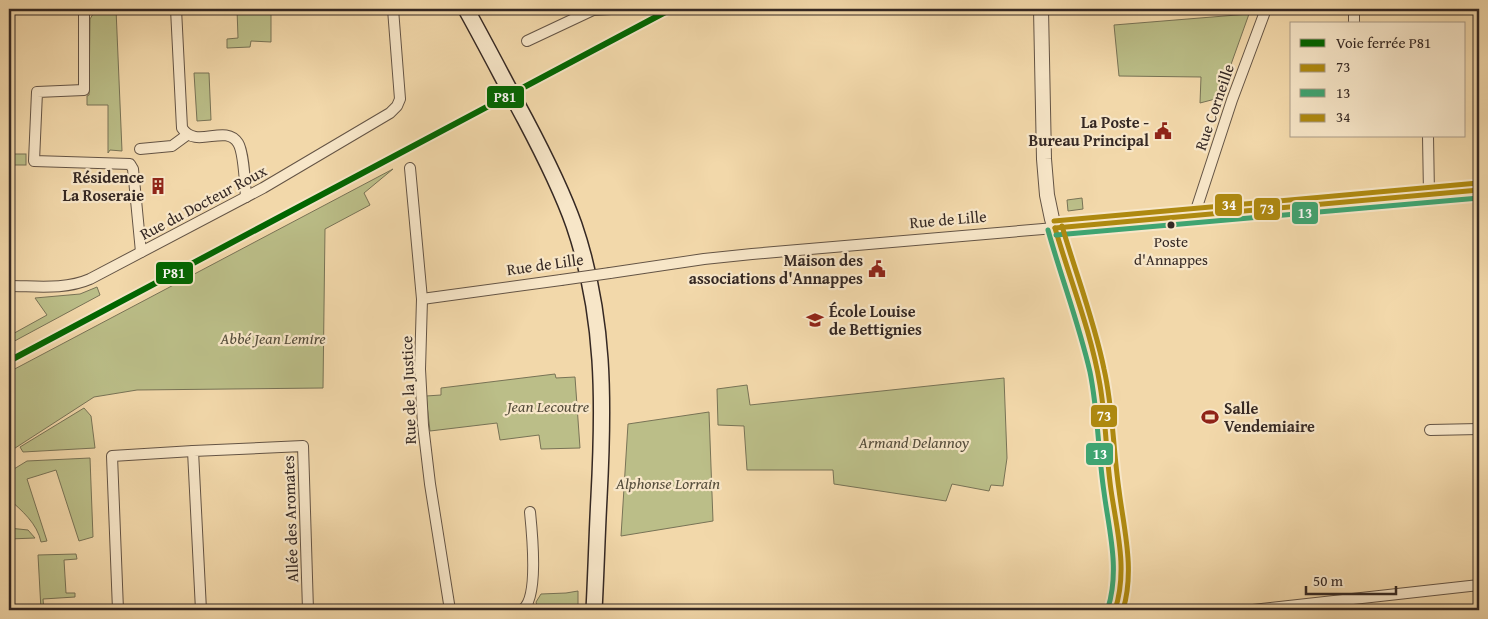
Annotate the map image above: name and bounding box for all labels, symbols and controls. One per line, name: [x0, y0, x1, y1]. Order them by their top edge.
legend: [1290, 22, 1466, 138]
text: Voie ferrée P81: [1336, 32, 1431, 53]
text: 73: [1336, 56, 1350, 77]
street label: Rue Corneille: [1188, 61, 1240, 153]
text: 13: [1336, 82, 1350, 103]
line badge: P81: [486, 85, 525, 109]
text: P81: [494, 87, 516, 107]
text: 34: [1336, 106, 1350, 127]
place label: La Poste - Bureau Principal: [1028, 110, 1149, 152]
public building icon: La Poste - Bureau Principal: [1153, 121, 1173, 141]
street label: Rue du Docteur Roux: [135, 158, 272, 246]
place label: Résidence La Roseraie: [63, 165, 144, 207]
building icon: Résidence La Roseraie: [148, 176, 168, 196]
line badge: 34: [1214, 193, 1243, 217]
text: 34: [1222, 195, 1236, 215]
line badge: 73: [1253, 197, 1281, 221]
text: 73: [1260, 199, 1274, 219]
line badge: 13: [1291, 201, 1319, 225]
text: 13: [1298, 203, 1312, 223]
street label: Rue de Lille: [908, 204, 988, 234]
marker: Poste d'Annappes: [1166, 220, 1176, 230]
place label: Poste d'Annappes: [1134, 231, 1208, 270]
street label: Rue de Lille: [505, 247, 585, 281]
place label: Maison des associations d'Annappes: [689, 248, 863, 290]
public building icon: Maison des associations d'Annappes: [867, 259, 887, 279]
line badge: P81: [155, 261, 194, 285]
text: P81: [163, 263, 185, 283]
place label: École Louise de Bettignies: [829, 299, 922, 341]
school or university icon: École Louise de Bettignies: [805, 310, 825, 330]
park label: Abbé Jean Lemire: [219, 326, 326, 350]
street label: Rue de la Justice: [394, 335, 422, 445]
park label: Jean Lecoutre: [504, 394, 590, 418]
place label: Salle Vendemiaire: [1224, 396, 1315, 438]
line badge: 73: [1090, 404, 1118, 428]
text: 73: [1097, 406, 1111, 426]
sports icon: Salle Vendemiaire: [1200, 407, 1220, 427]
park label: Armand Delannoy: [858, 430, 970, 454]
line badge: 13: [1085, 442, 1114, 466]
text: 13: [1093, 444, 1107, 464]
street label: Allée des Aromates: [276, 455, 304, 583]
park label: Alphonse Lorrain: [615, 471, 720, 495]
scale bar: [1306, 564, 1396, 596]
text: 50 m: [1313, 570, 1344, 591]

